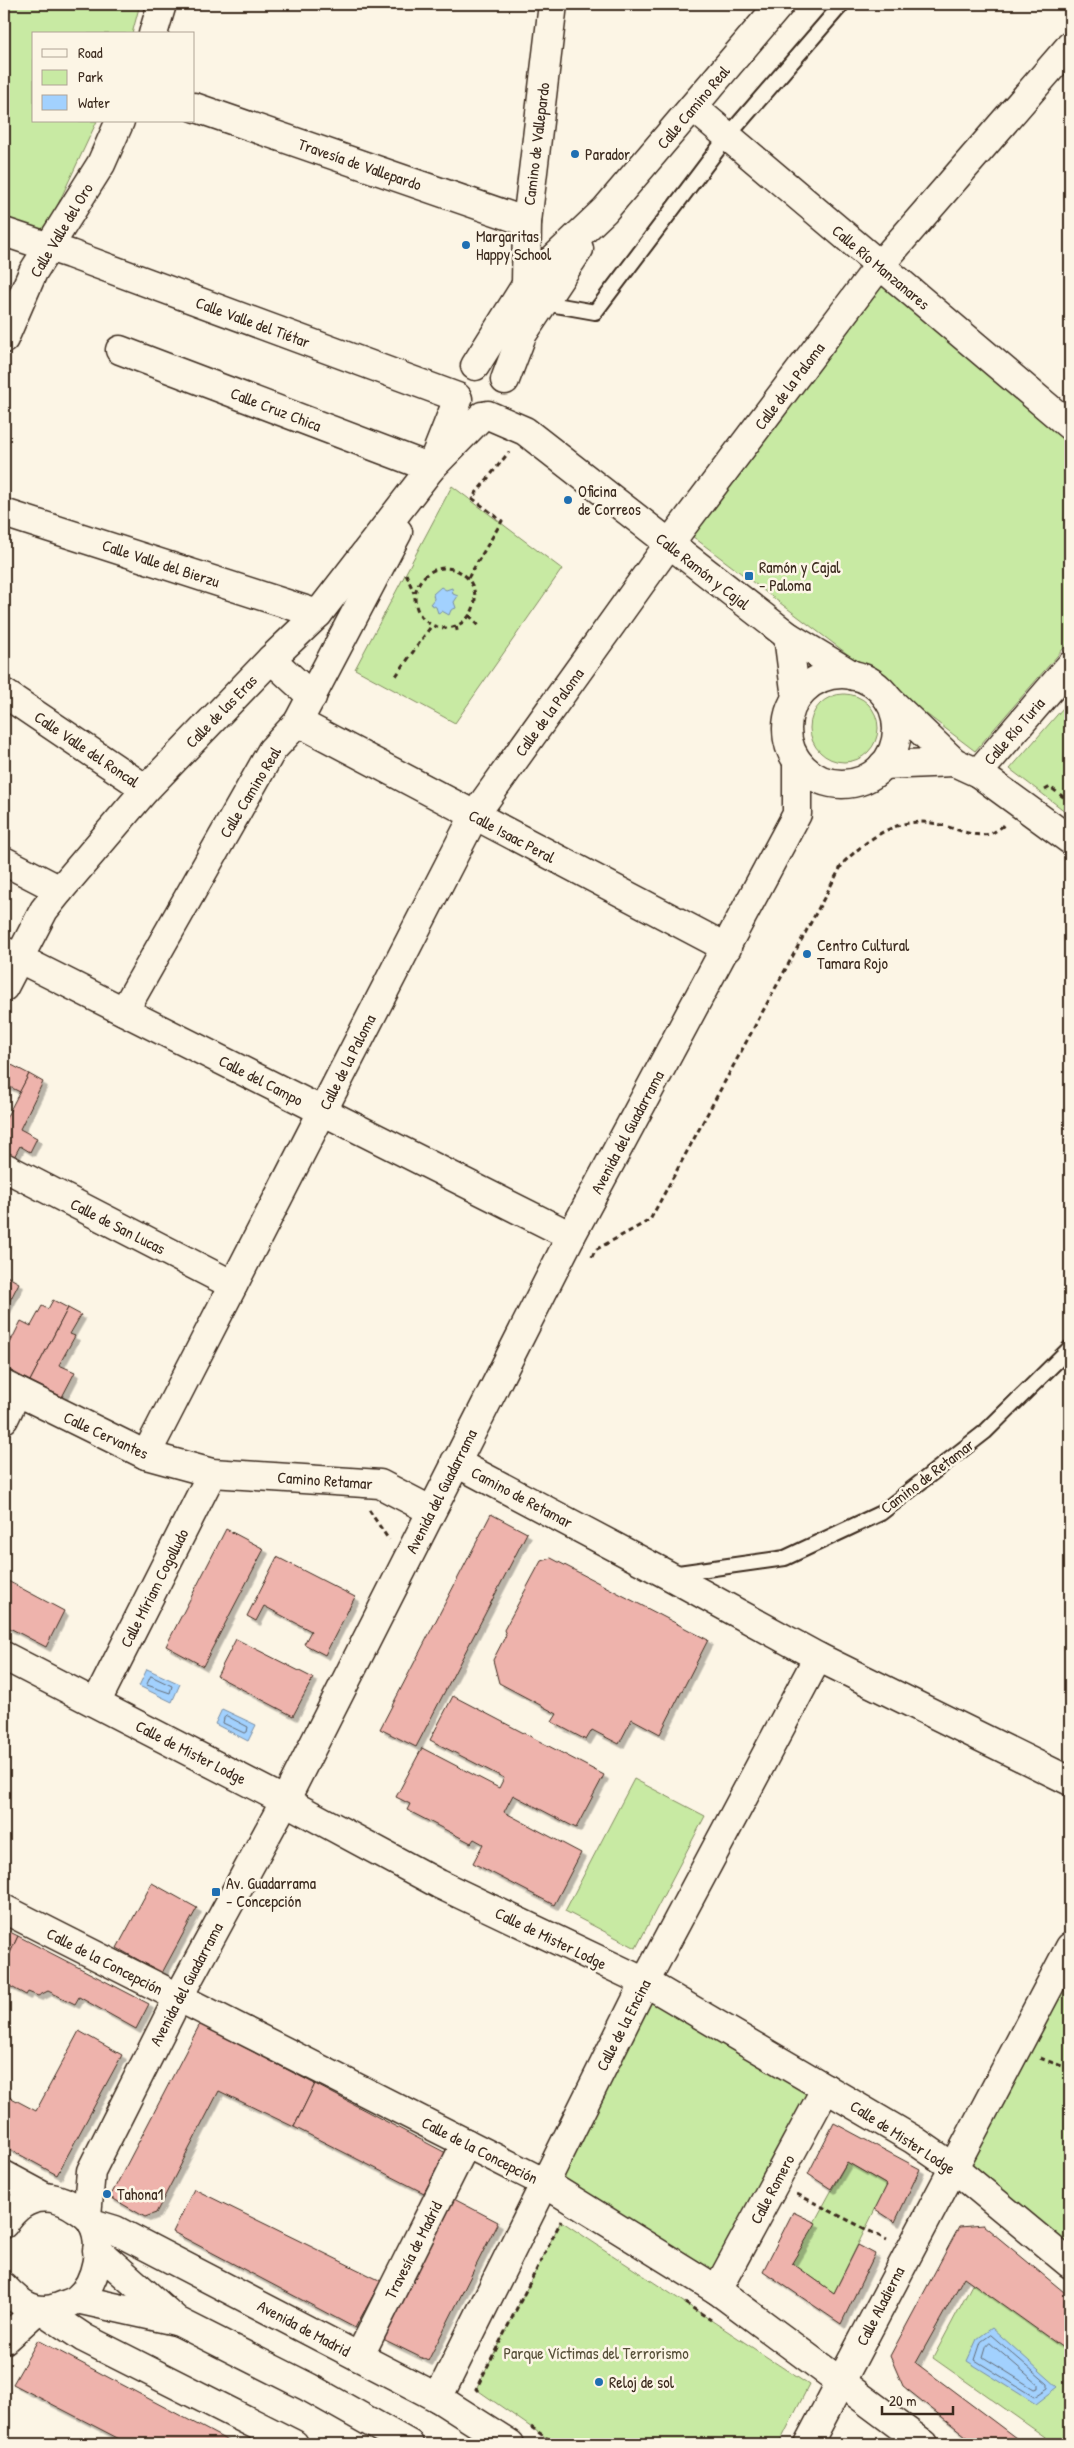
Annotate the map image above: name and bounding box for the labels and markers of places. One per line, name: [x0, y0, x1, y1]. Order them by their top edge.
place label: Parador: [585, 143, 630, 165]
marker: Parador: [569, 148, 581, 160]
place label: Margaritas Happy School: [476, 225, 552, 265]
marker: Margaritas Happy School: [460, 239, 472, 251]
place label: Oficina de Correos: [578, 480, 641, 520]
marker: Oficina de Correos: [562, 494, 574, 506]
place label: Ramón y Cajal - Paloma: [759, 556, 841, 596]
marker: Ramón y Cajal - Paloma: [743, 570, 755, 582]
place label: Centro Cultural Tamara Rojo: [817, 934, 910, 974]
marker: Centro Cultural Tamara Rojo: [801, 948, 813, 960]
place label: Av. Guadarrama - Concepción: [226, 1872, 316, 1912]
marker: Av. Guadarrama - Concepción: [210, 1886, 222, 1898]
place label: Tahona1: [117, 2183, 163, 2205]
marker: Tahona1: [101, 2188, 113, 2200]
place label: Reloj de sol: [609, 2371, 675, 2393]
marker: Reloj de sol: [593, 2376, 605, 2388]

